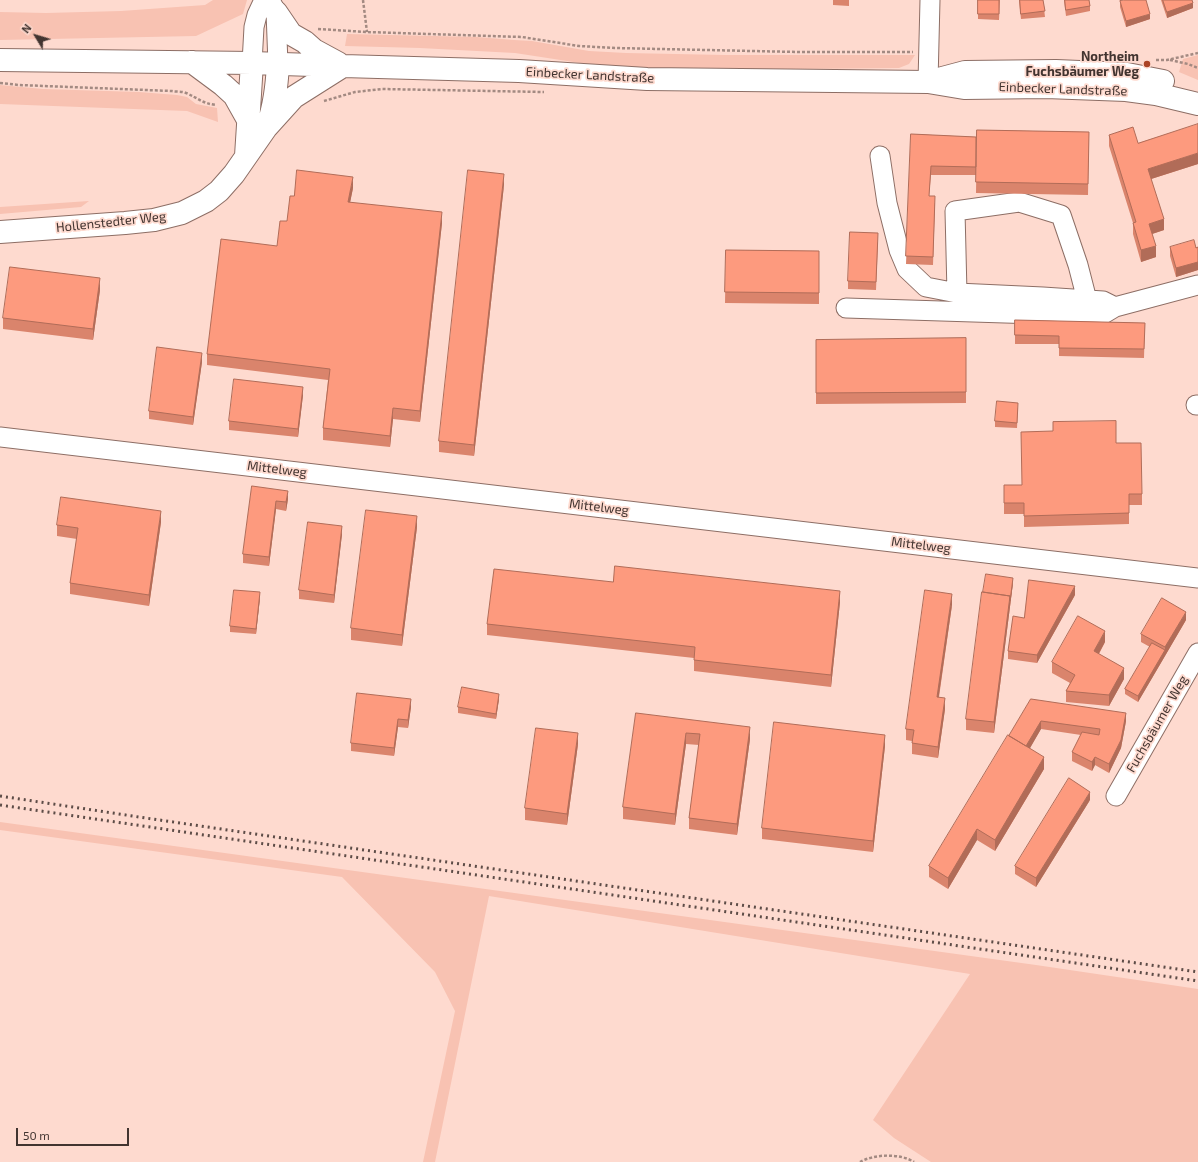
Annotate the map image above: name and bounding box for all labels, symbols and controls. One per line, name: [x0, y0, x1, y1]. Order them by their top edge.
north arrow: [16, 16, 56, 56]
text: N: [19, 21, 34, 35]
place label: Northeim Fuchsbäumer Weg: [1026, 49, 1139, 80]
marker: Northeim Fuchsbäumer Weg: [1142, 59, 1152, 69]
street label: Einbecker Landstraße: [525, 64, 655, 86]
street label: Einbecker Landstraße: [998, 79, 1128, 99]
street label: Hollenstedter Weg: [55, 208, 167, 236]
street label: Mittelweg: [246, 458, 308, 480]
street label: Mittelweg: [568, 496, 630, 518]
street label: Mittelweg: [890, 534, 952, 556]
street label: Fuchsbäumer Weg: [1123, 673, 1191, 775]
scale bar: [18, 1120, 131, 1146]
text: 50 m: [23, 1128, 50, 1142]

